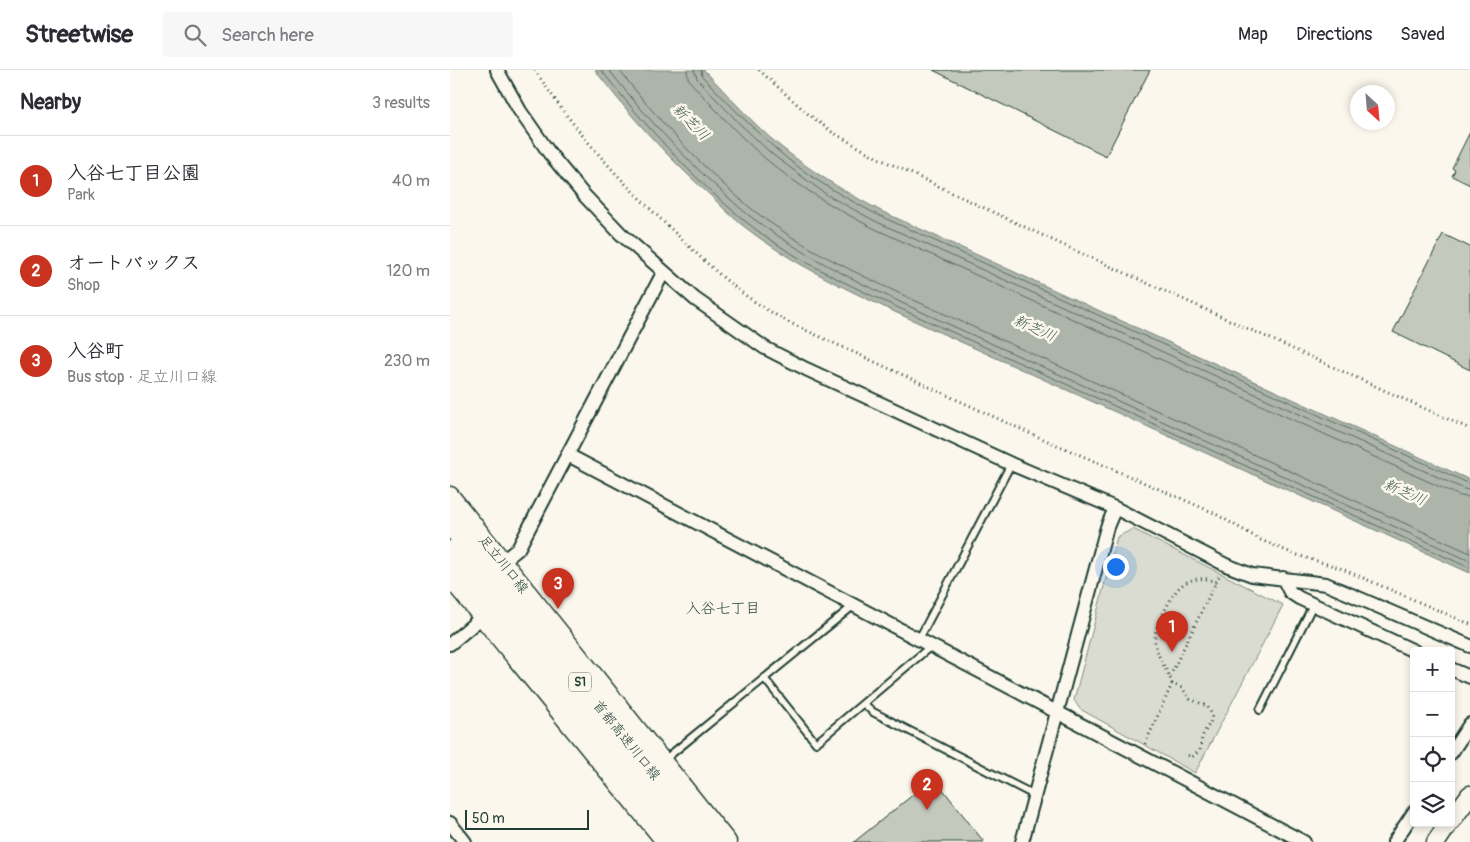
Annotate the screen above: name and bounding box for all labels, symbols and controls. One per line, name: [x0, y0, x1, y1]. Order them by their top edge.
search box: [163, 12, 513, 57]
text: Streetwise: [25, 20, 133, 49]
icon: search: [181, 21, 209, 49]
text: Search here: [221, 23, 314, 47]
text: Map: [1238, 23, 1268, 46]
text: Directions: [1296, 23, 1372, 46]
text: Saved: [1400, 23, 1445, 46]
north arrow: [1350, 85, 1395, 130]
text: Nearby: [20, 89, 81, 116]
text: 3 results: [372, 93, 430, 113]
water label: 新芝川: [668, 100, 713, 145]
text: 入谷七丁目公園: [67, 161, 200, 185]
text: 1: [33, 171, 39, 191]
text: 40 m: [392, 171, 430, 191]
text: Park: [67, 185, 95, 205]
text: オートバックス: [67, 251, 200, 275]
text: 2: [32, 261, 40, 281]
text: 120 m: [386, 261, 430, 281]
text: Shop: [67, 275, 100, 295]
water label: 新芝川: [1010, 311, 1059, 346]
text: 入谷町: [67, 339, 124, 363]
text: 3: [32, 351, 40, 371]
text: 230 m: [384, 351, 430, 371]
text: Bus stop · 足立川口線: [67, 367, 217, 387]
water label: 新芝川: [1380, 475, 1429, 510]
street label: 足立川口線: [475, 532, 532, 597]
your location: [1103, 554, 1129, 580]
pin: 3: [542, 568, 574, 609]
district label: 入谷七丁目: [685, 599, 761, 618]
pin: 1: [1156, 611, 1188, 652]
map controls: [1410, 647, 1455, 827]
button: +: [1410, 647, 1455, 692]
road number: S1: [569, 672, 591, 692]
button: −: [1410, 692, 1455, 737]
street label: 首都高速川口線: [589, 697, 664, 784]
button: locate: [1410, 737, 1455, 782]
pin: 2: [911, 769, 943, 810]
button: layers: [1410, 782, 1455, 827]
scale bar: [465, 807, 589, 830]
text: 50 m: [472, 810, 505, 827]

